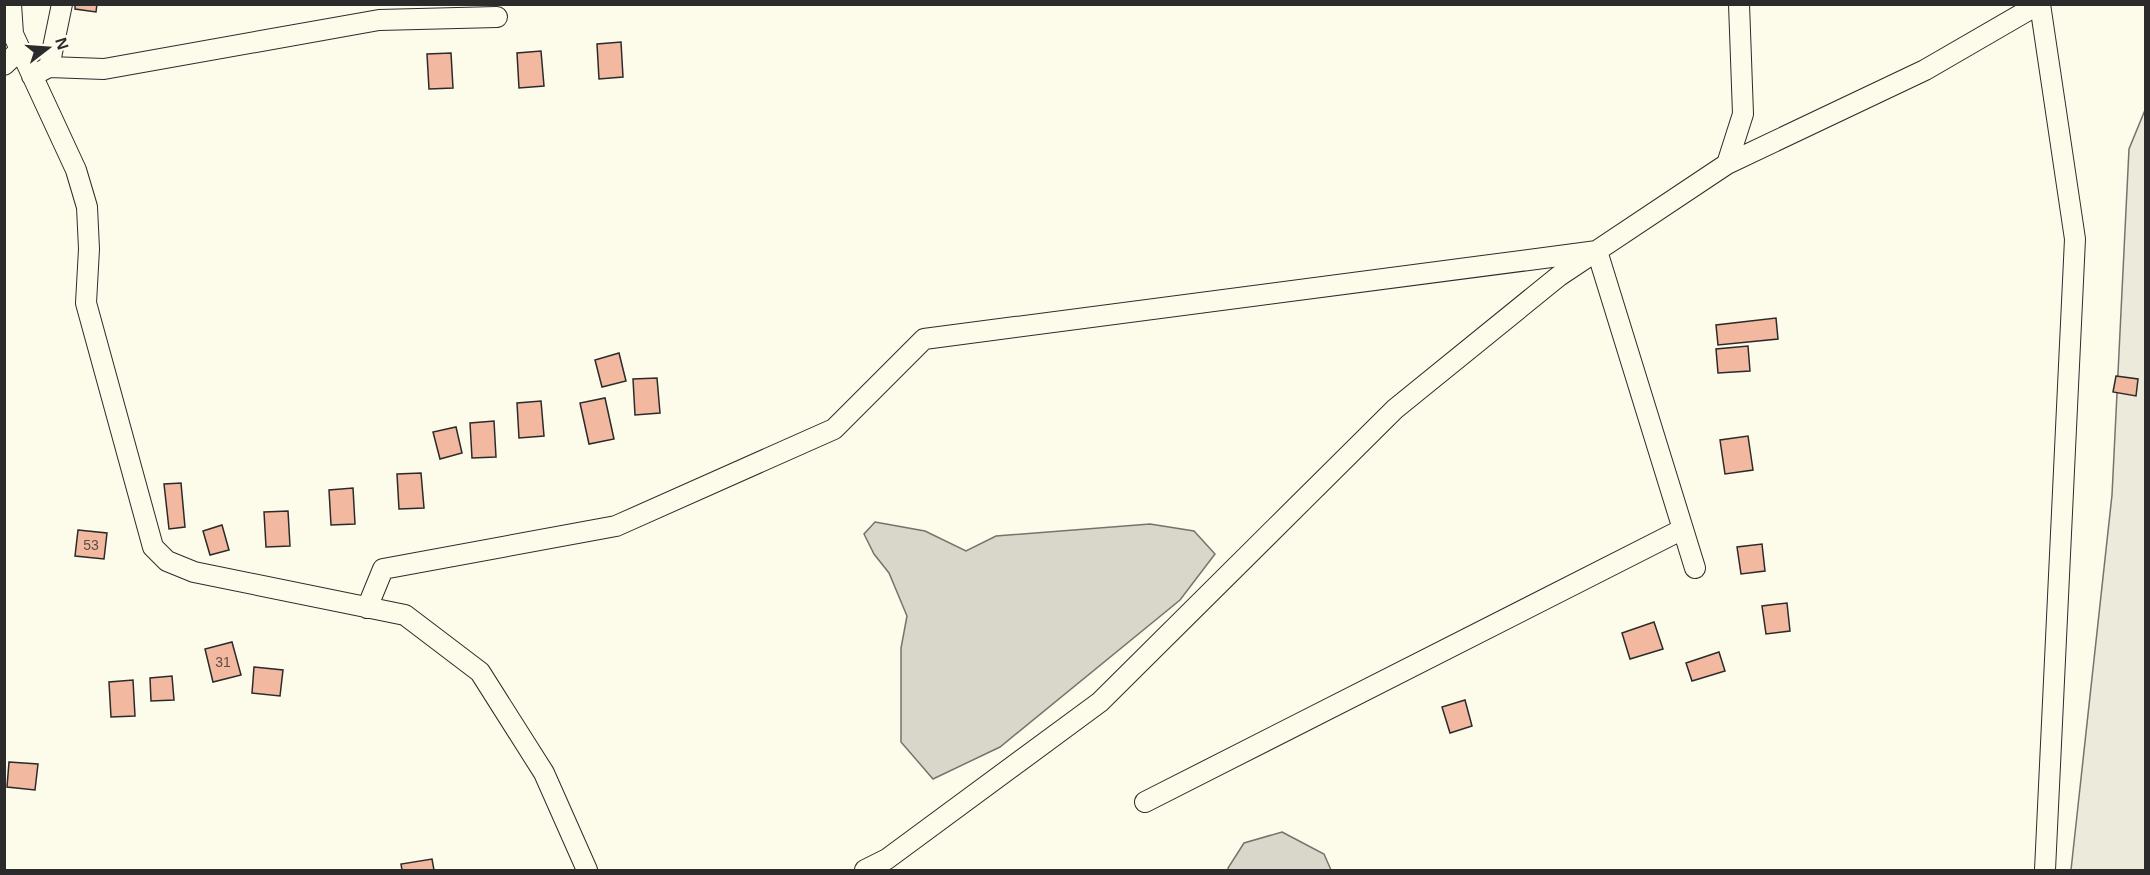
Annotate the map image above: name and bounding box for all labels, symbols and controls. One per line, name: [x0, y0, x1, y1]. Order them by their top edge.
north arrow: [18, 18, 78, 78]
text: N: [52, 36, 72, 52]
house number: 53: [83, 537, 99, 553]
house number: 31: [215, 654, 231, 670]

